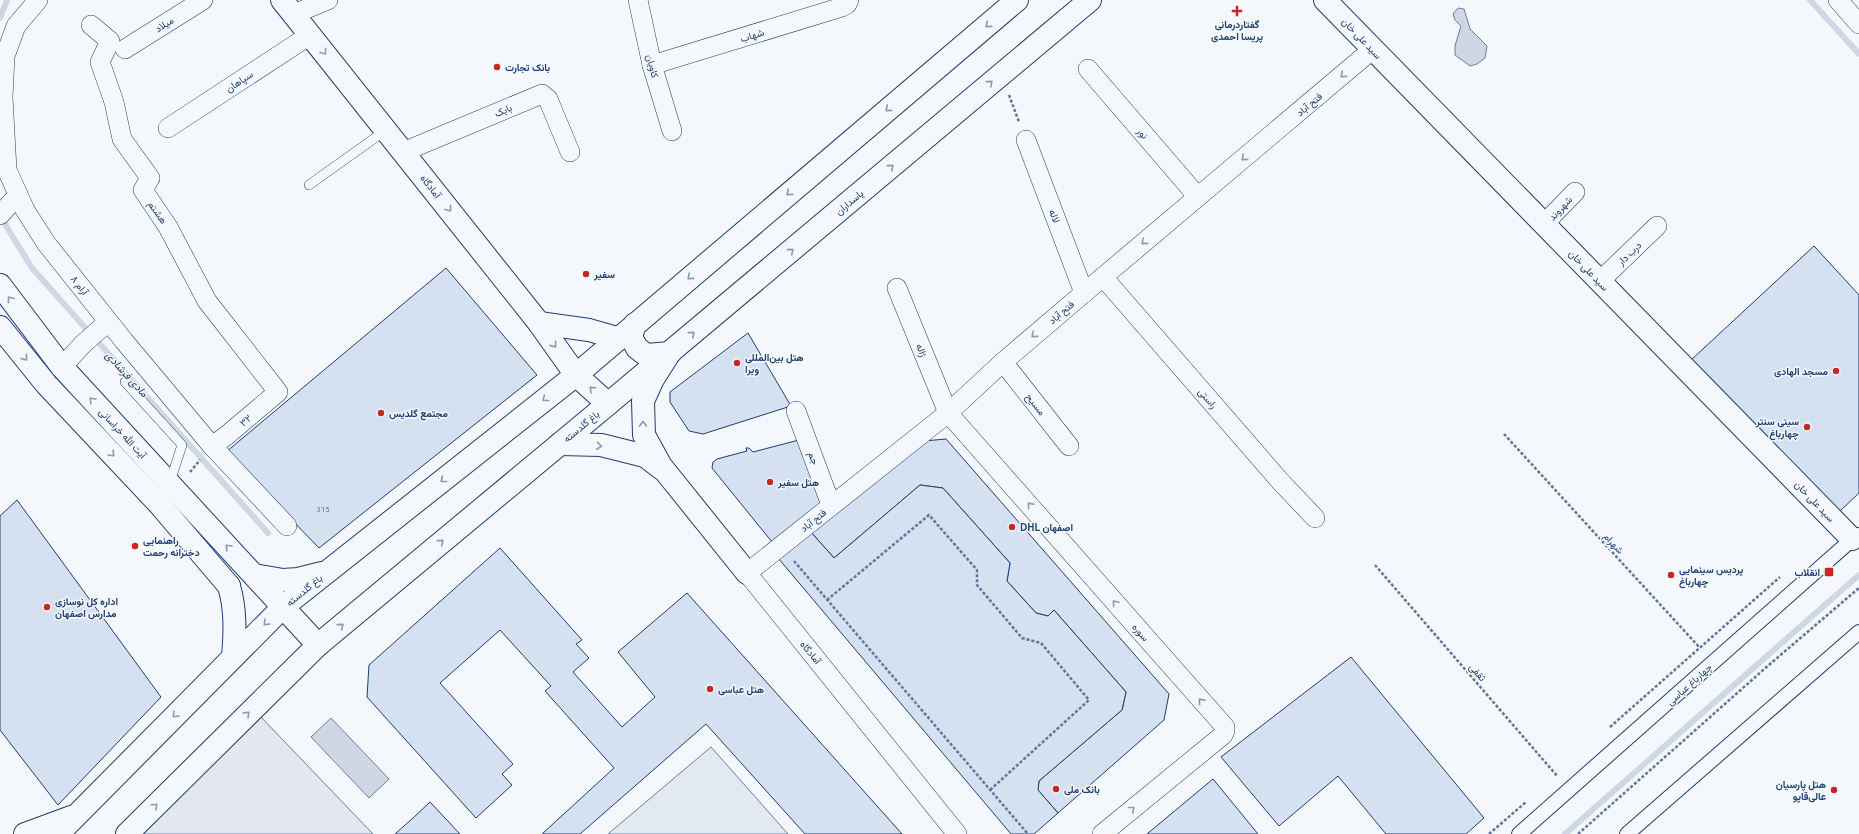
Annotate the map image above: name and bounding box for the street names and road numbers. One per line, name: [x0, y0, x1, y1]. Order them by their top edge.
street label: میلاد: [153, 15, 176, 35]
street label: سید علی خان: [1339, 16, 1384, 62]
street label: شهاب: [739, 27, 766, 45]
street label: کاویان: [643, 53, 661, 80]
street label: سپاهان: [224, 68, 256, 96]
street label: فتح آباد: [1294, 90, 1325, 119]
street label: بابک: [493, 102, 514, 120]
street label: نور: [1134, 125, 1150, 142]
street label: آمادگاه: [418, 172, 444, 201]
street label: پاسداران: [833, 188, 867, 219]
street label: شهروند: [1546, 194, 1575, 223]
street label: هشتم: [145, 199, 169, 226]
street label: لاله: [1047, 208, 1062, 225]
street label: درب دار: [1614, 239, 1644, 269]
street label: سید علی خان: [1566, 248, 1611, 294]
street label: ۸ آرام: [68, 273, 91, 298]
street label: فتح آباد: [1046, 298, 1077, 327]
street label: ژاله: [913, 342, 929, 359]
street label: راستی: [1195, 386, 1219, 411]
street label: مسیح: [1023, 391, 1048, 418]
street label: آیت الله خراسانی: [96, 406, 149, 462]
street label: باغ گلدسته: [561, 408, 602, 445]
street label: ۳۲: [237, 412, 253, 428]
street label: جم: [805, 450, 821, 467]
street label: سید علی خان: [1792, 479, 1837, 525]
street label: فتح آباد: [798, 506, 829, 535]
street label: شهرام: [1601, 531, 1626, 557]
street label: باغ گلدسته: [284, 572, 325, 609]
street label: سوره: [1129, 621, 1151, 644]
street label: آمادگاه: [798, 638, 824, 667]
street label: ثقفی: [1466, 661, 1488, 684]
street label: چهارباغ عباسی: [1665, 661, 1716, 709]

